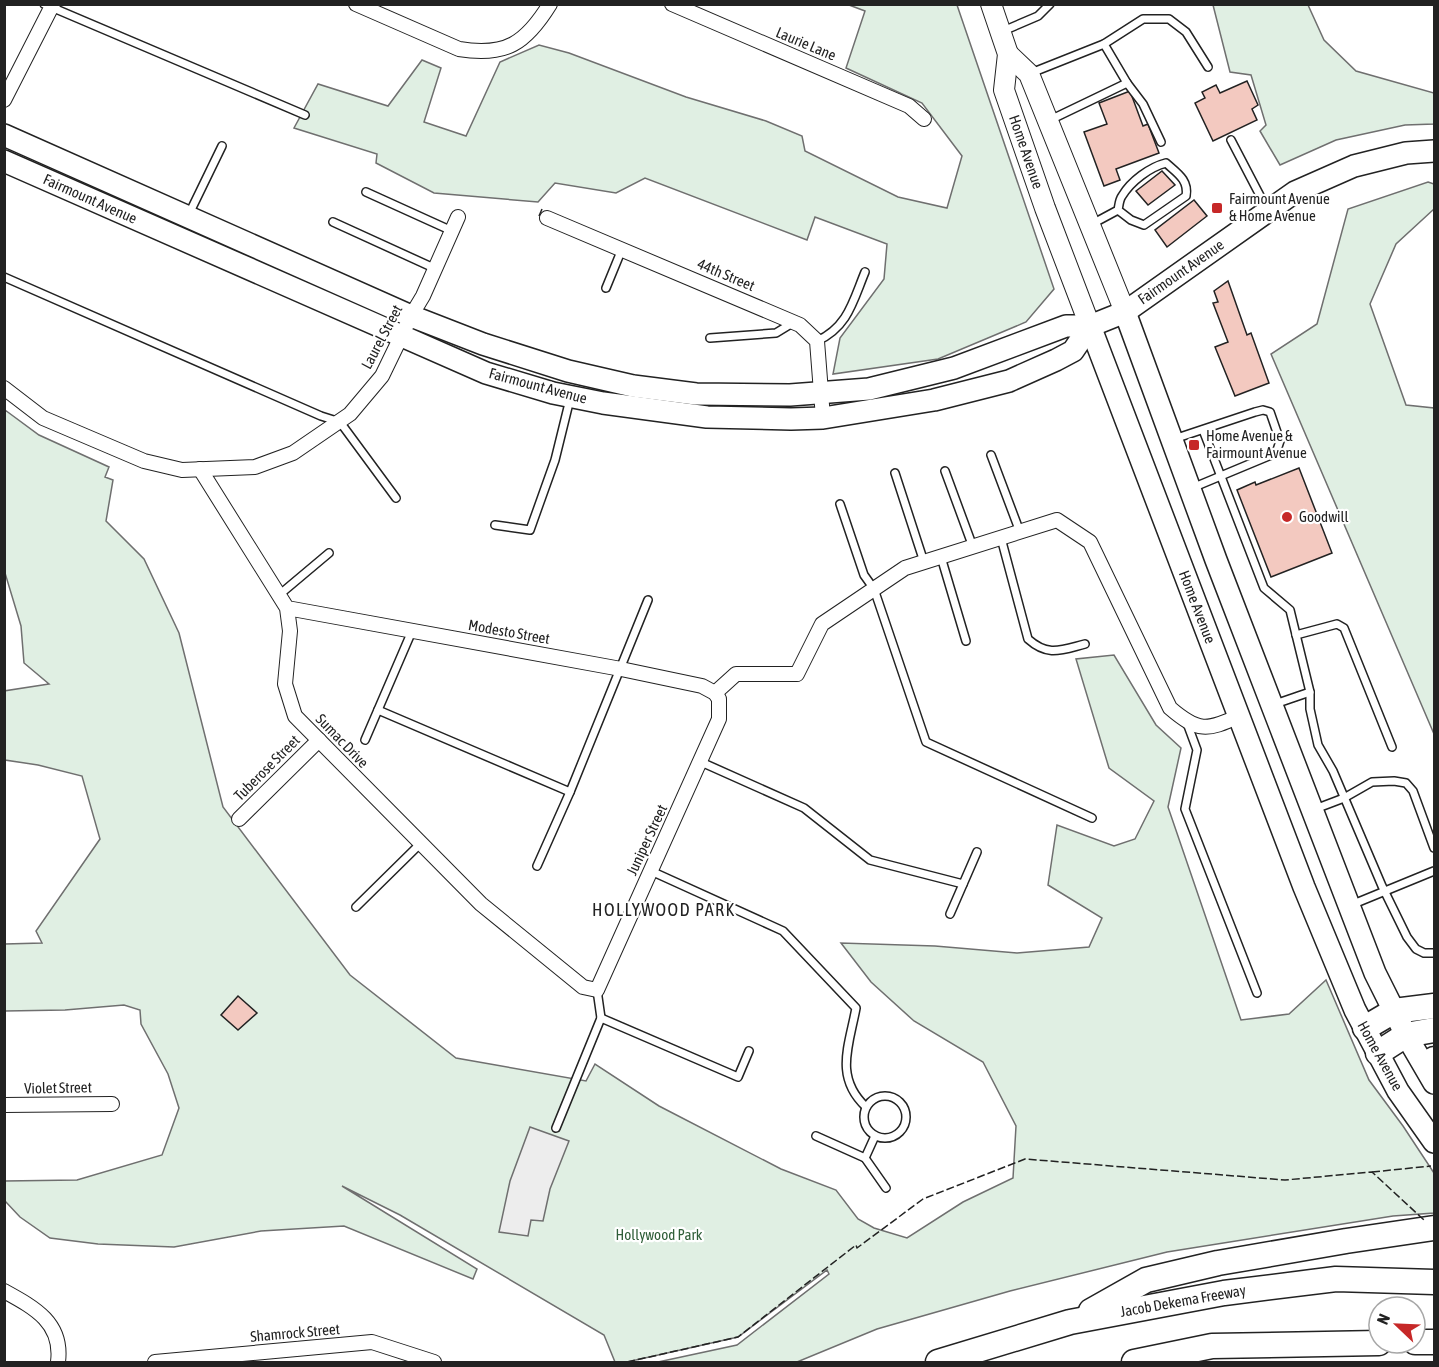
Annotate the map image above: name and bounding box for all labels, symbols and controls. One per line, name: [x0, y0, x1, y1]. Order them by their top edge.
street label: Laurie Lane: [774, 23, 839, 64]
street label: Home Avenue: [1006, 113, 1047, 191]
street label: Fairmount Avenue: [41, 170, 140, 227]
place label: Fairmount Avenue & Home Avenue: [1229, 190, 1330, 224]
marker: Fairmount Avenue & Home Avenue: [1210, 201, 1224, 215]
street label: Fairmount Avenue: [1135, 236, 1227, 307]
street label: 44th Street: [695, 255, 757, 294]
street label: Laurel Street: [358, 302, 406, 372]
street label: Fairmount Avenue: [487, 364, 589, 407]
place label: Home Avenue & Fairmount Avenue: [1206, 427, 1307, 461]
marker: Home Avenue & Fairmount Avenue: [1187, 438, 1201, 452]
place label: Goodwill: [1299, 508, 1349, 525]
marker: Goodwill: [1280, 510, 1294, 524]
street label: Home Avenue: [1176, 568, 1219, 646]
street label: Modesto Street: [467, 616, 551, 647]
street label: Sumac Drive: [313, 710, 372, 771]
street label: Tuberose Street: [230, 731, 303, 804]
street label: Juniper Street: [623, 802, 670, 878]
district label: HOLLYWOOD PARK: [592, 899, 736, 920]
street label: Home Avenue: [1354, 1018, 1407, 1094]
street label: Violet Street: [24, 1078, 92, 1097]
park label: Hollywood Park: [616, 1226, 703, 1243]
street label: Jacob Dekema Freeway: [1119, 1281, 1247, 1320]
north arrow: [1367, 1295, 1427, 1355]
text: N: [1373, 1311, 1393, 1327]
street label: Shamrock Street: [249, 1320, 341, 1345]

